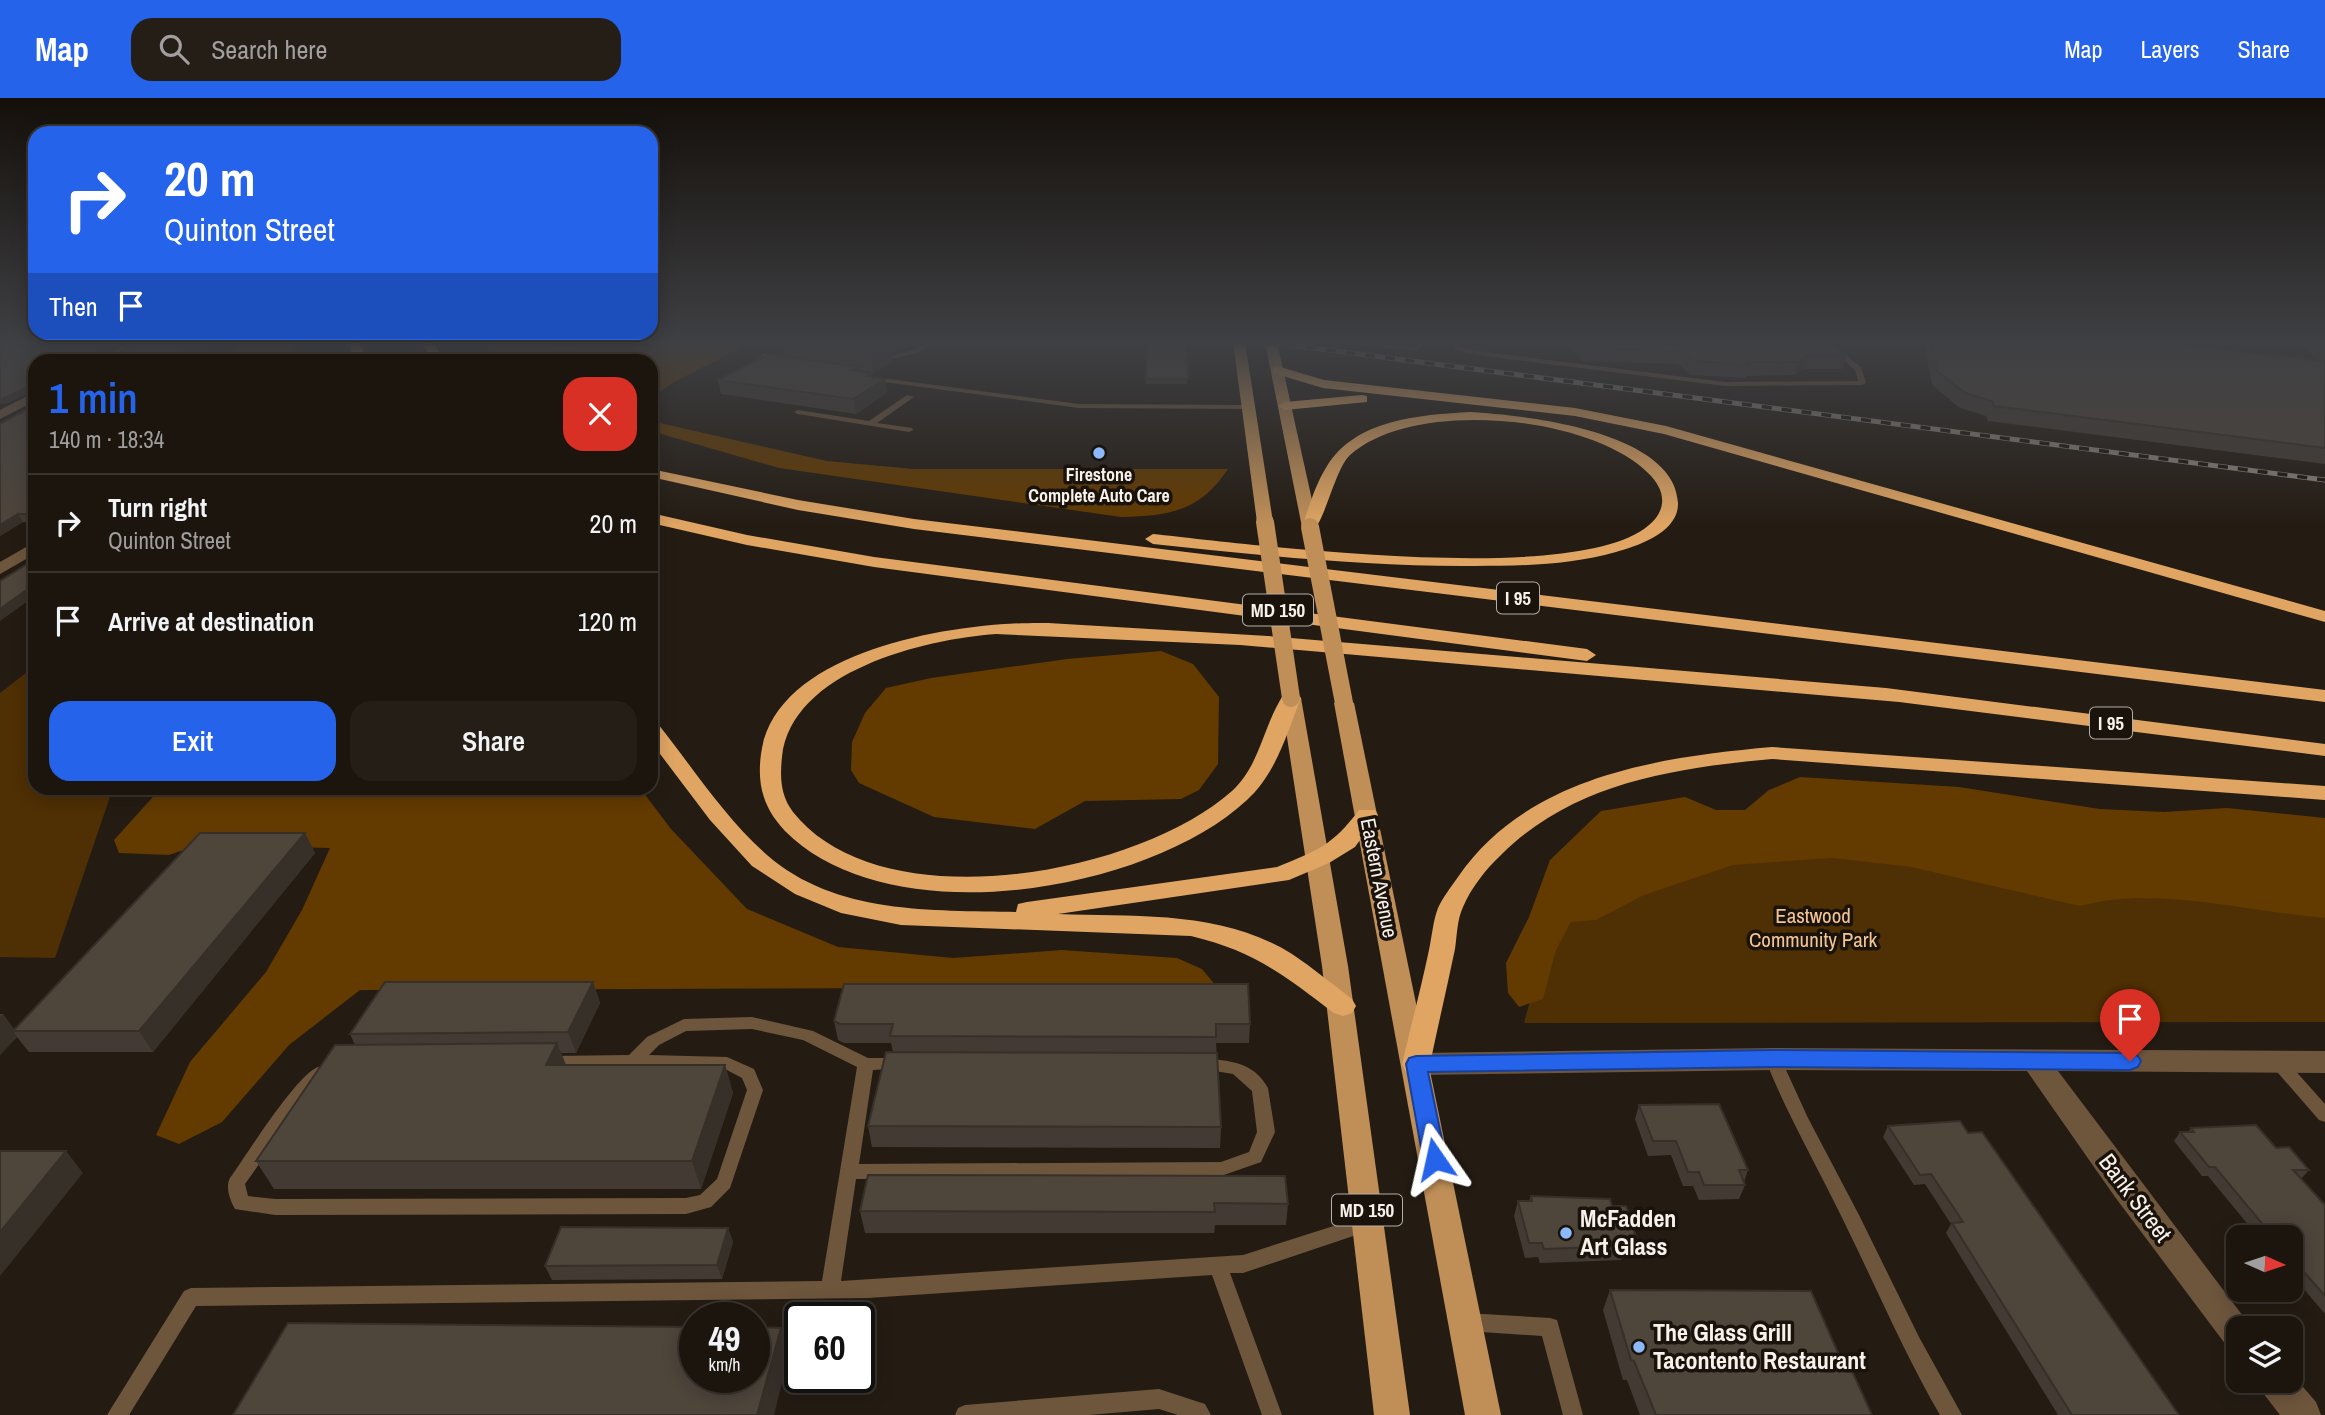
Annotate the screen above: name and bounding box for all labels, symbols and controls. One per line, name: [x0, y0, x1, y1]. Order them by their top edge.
search box: [131, 18, 621, 81]
text: Map: [35, 27, 89, 71]
icon: search: [155, 30, 193, 68]
text: Search here: [211, 32, 327, 67]
text: Map: [2064, 33, 2102, 65]
text: Layers: [2140, 33, 2199, 65]
text: Share: [2237, 33, 2290, 65]
text: 20 m: [164, 145, 256, 211]
icon: right: [49, 154, 140, 245]
text: Quinton Street: [164, 208, 335, 251]
icon: arrive: [112, 287, 150, 325]
text: Then: [49, 289, 98, 324]
text: 1 min: [49, 370, 138, 426]
button: close: [563, 377, 637, 451]
text: 140 m · 18:34: [49, 424, 164, 455]
marker: Firestone Complete Auto Care: [1091, 445, 1107, 461]
place label: Firestone Complete Auto Care: [1028, 462, 1170, 508]
text: Turn right: [108, 490, 207, 525]
icon: right: [49, 504, 87, 542]
text: 20 m: [590, 506, 637, 541]
text: Quinton Street: [108, 525, 231, 556]
road number: I 95: [1497, 583, 1539, 614]
road number: MD 150: [1243, 594, 1313, 625]
icon: arrive: [49, 602, 87, 640]
text: Arrive at destination: [108, 604, 314, 639]
text: 120 m: [578, 604, 637, 639]
button: Exit: [49, 701, 336, 781]
button: Share: [350, 701, 637, 781]
road number: I 95: [2090, 708, 2132, 738]
street label: Eastern Avenue: [1354, 816, 1405, 940]
park label: Eastwood Community Park: [1749, 901, 1877, 954]
pin: [2100, 989, 2160, 1061]
icon: arrive: [2111, 1000, 2149, 1038]
position arrow: [1398, 1122, 1472, 1196]
street label: Bank Street: [2092, 1147, 2180, 1249]
road number: MD 150: [1332, 1194, 1402, 1226]
place label: McFadden Art Glass: [1580, 1202, 1676, 1262]
marker: McFadden Art Glass: [1558, 1225, 1574, 1241]
north arrow: [2226, 1225, 2303, 1302]
map controls: [2226, 1225, 2303, 1393]
speed limit sign: 60: [784, 1302, 875, 1393]
text: 49: [709, 1315, 740, 1362]
place label: The Glass Grill Tacontento Restaurant: [1653, 1316, 1866, 1376]
button: layers: [2226, 1316, 2303, 1393]
marker: The Glass Grill Tacontento Restaurant: [1631, 1339, 1647, 1355]
text: km/h: [709, 1352, 741, 1377]

